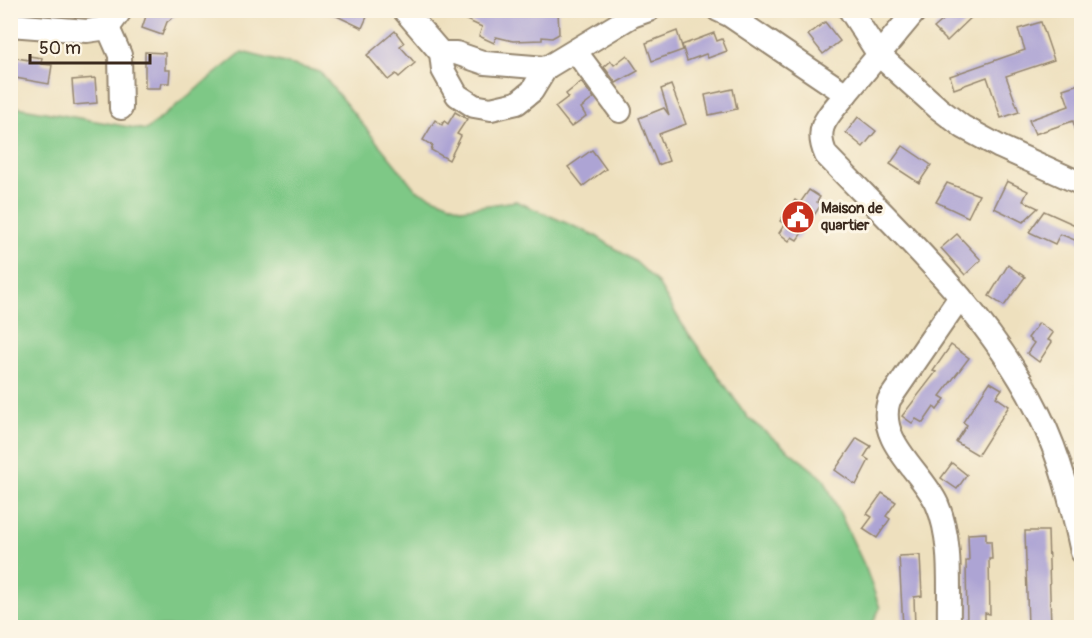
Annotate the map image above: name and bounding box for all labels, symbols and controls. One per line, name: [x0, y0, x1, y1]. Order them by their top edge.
scale bar: [30, 27, 150, 65]
text: 50 m: [39, 37, 81, 60]
public building icon: Maison de quartier: [780, 199, 816, 235]
place label: Maison de quartier: [821, 199, 883, 235]

